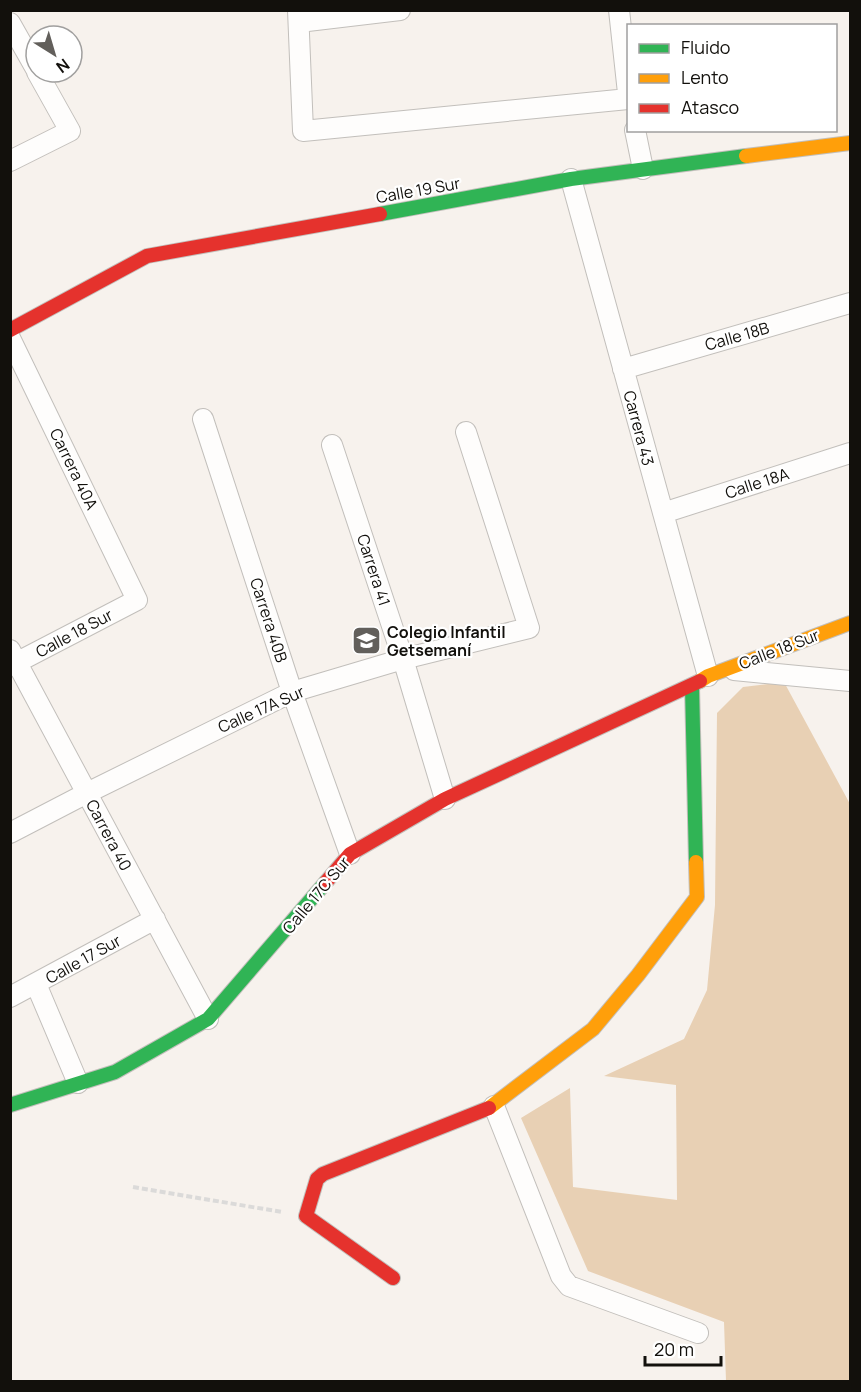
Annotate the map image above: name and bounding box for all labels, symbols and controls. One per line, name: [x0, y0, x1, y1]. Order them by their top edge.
north arrow: [24, 24, 84, 84]
legend: [627, 24, 837, 132]
text: Fluido: [681, 35, 730, 59]
text: N: [52, 54, 74, 78]
text: Lento: [681, 65, 729, 89]
text: Atasco: [681, 95, 739, 119]
street label: Calle 19 Sur: [374, 172, 462, 208]
street label: Calle 18B: [702, 316, 772, 356]
street label: Carrera 43: [618, 388, 660, 468]
street label: Carrera 40A: [45, 425, 103, 513]
street label: Calle 18A: [722, 462, 792, 504]
street label: Carrera 41: [352, 531, 396, 609]
street label: Carrera 40B: [245, 575, 293, 665]
street label: Calle 18 Sur: [32, 603, 117, 662]
place label: Colegio Infantil Getsemaní: [387, 621, 506, 661]
street label: Calle 18 Sur: [736, 624, 822, 674]
school or university icon: Colegio Infantil Getsemaní: [350, 625, 382, 657]
street label: Calle 17A Sur: [214, 680, 308, 738]
street label: Carrera 40: [81, 795, 137, 875]
street label: Calle 17C Sur: [277, 852, 355, 938]
street label: Calle 17 Sur: [41, 929, 125, 989]
scale bar: [645, 1329, 722, 1367]
text: 20 m: [654, 1337, 694, 1361]

